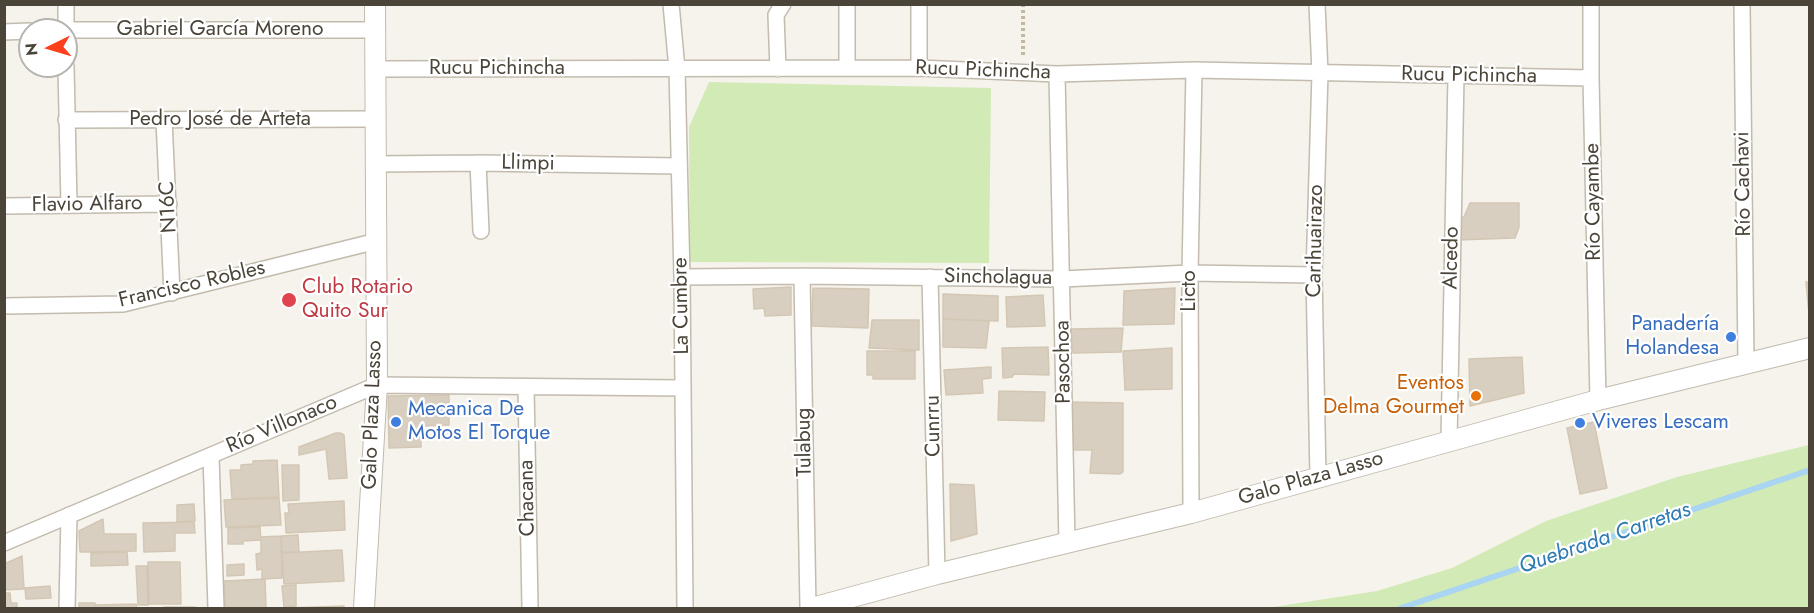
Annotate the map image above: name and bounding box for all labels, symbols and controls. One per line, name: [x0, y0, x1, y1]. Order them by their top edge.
street label: Gabriel García Moreno: [117, 17, 323, 43]
north arrow: [18, 18, 78, 78]
text: N: [20, 42, 44, 57]
street label: Rucu Pichincha: [429, 56, 565, 82]
street label: Rucu Pichincha: [915, 56, 1051, 86]
street label: Rucu Pichincha: [1401, 62, 1537, 90]
street label: Pedro José de Arteta: [129, 107, 311, 133]
street label: Río Cachavi: [1730, 131, 1758, 237]
street label: Río Cayambe: [1580, 143, 1608, 261]
street label: Llimpi: [501, 151, 555, 177]
street label: N16C: [155, 180, 183, 234]
street label: Carihuairazo: [1302, 184, 1330, 298]
street label: Flavio Alfaro: [31, 191, 143, 219]
street label: Alcedo: [1439, 226, 1465, 290]
street label: Francisco Robles: [116, 256, 268, 314]
street label: La Cumbre: [669, 257, 695, 355]
street label: Sincholagua: [944, 264, 1052, 292]
street label: Licto: [1177, 270, 1203, 312]
place label: Club Rotario Quito Sur: [302, 275, 413, 325]
marker: Club Rotario Quito Sur: [280, 291, 298, 309]
place label: Panadería Holandesa: [1625, 312, 1719, 362]
street label: Pasochoa: [1051, 320, 1077, 404]
marker: Panadería Holandesa: [1724, 330, 1738, 344]
street label: Galo Plaza Lasso: [358, 340, 388, 490]
place label: Eventos Delma Gourmet: [1323, 371, 1464, 421]
marker: Eventos Delma Gourmet: [1469, 389, 1483, 403]
street label: Río Villonaco: [223, 390, 341, 460]
street label: Cunrru: [921, 395, 947, 457]
place label: Mecanica De Motos El Torque: [408, 397, 550, 447]
street label: Tulabug: [792, 407, 818, 477]
place label: Viveres Lescam: [1592, 410, 1729, 436]
marker: Mecanica De Motos El Torque: [389, 415, 403, 429]
marker: Viveres Lescam: [1573, 416, 1587, 430]
street label: Galo Plaza Lasso: [1236, 446, 1386, 512]
street label: Chacana: [515, 459, 541, 537]
water label: Quebrada Carretas: [1516, 497, 1694, 581]

